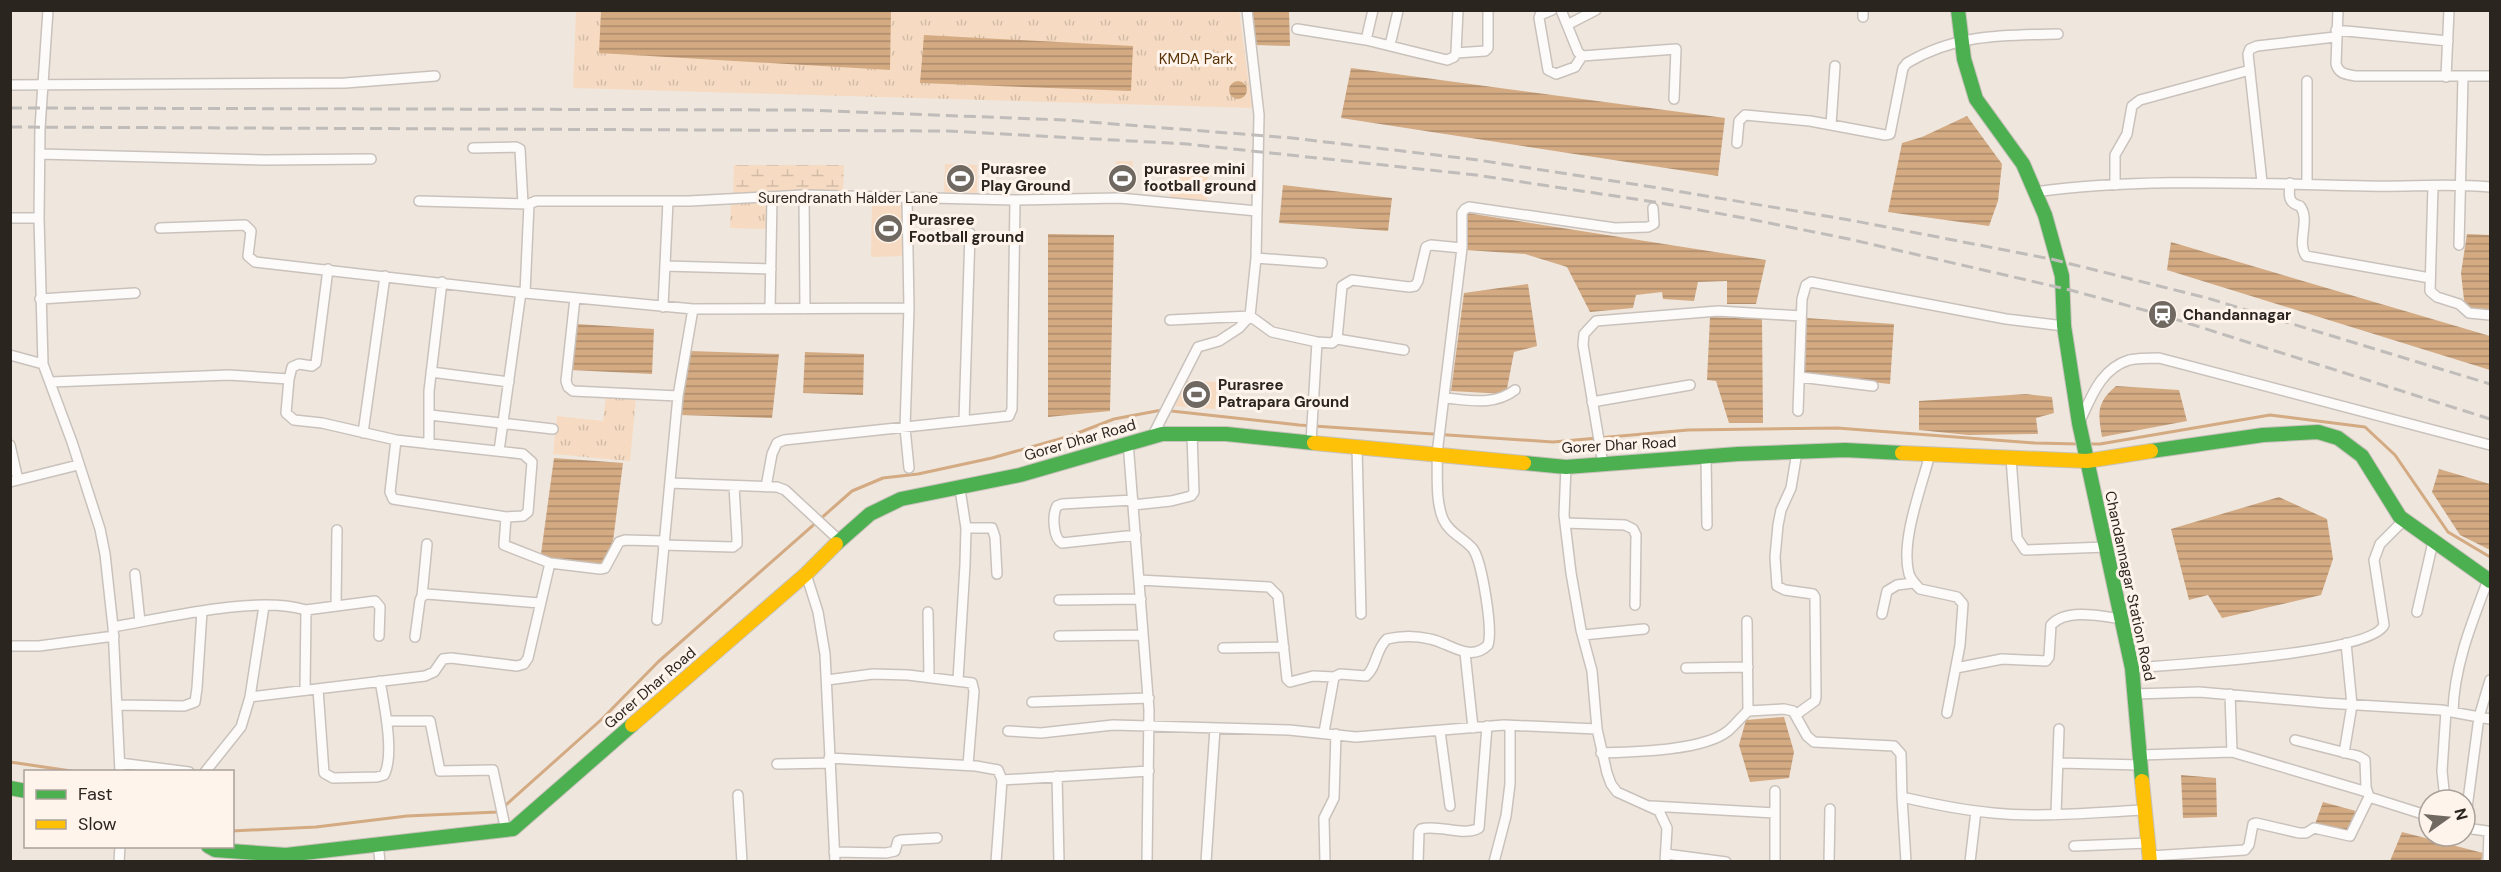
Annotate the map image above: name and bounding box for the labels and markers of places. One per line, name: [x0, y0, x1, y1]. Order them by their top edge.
place label: Purasree Play Ground: [981, 159, 1070, 196]
place label: purasree mini football ground: [1144, 159, 1256, 196]
sports icon: Purasree Play Ground: [944, 162, 976, 194]
sports icon: purasree mini football ground: [1107, 162, 1139, 194]
place label: Purasree Football ground: [909, 210, 1024, 247]
sports icon: Purasree Football ground: [872, 213, 904, 245]
station icon: Chandannagar: [2146, 299, 2178, 331]
place label: Chandannagar: [2183, 305, 2291, 325]
place label: Purasree Patrapara Ground: [1218, 375, 1349, 412]
sports icon: Purasree Patrapara Ground: [1181, 378, 1213, 410]

